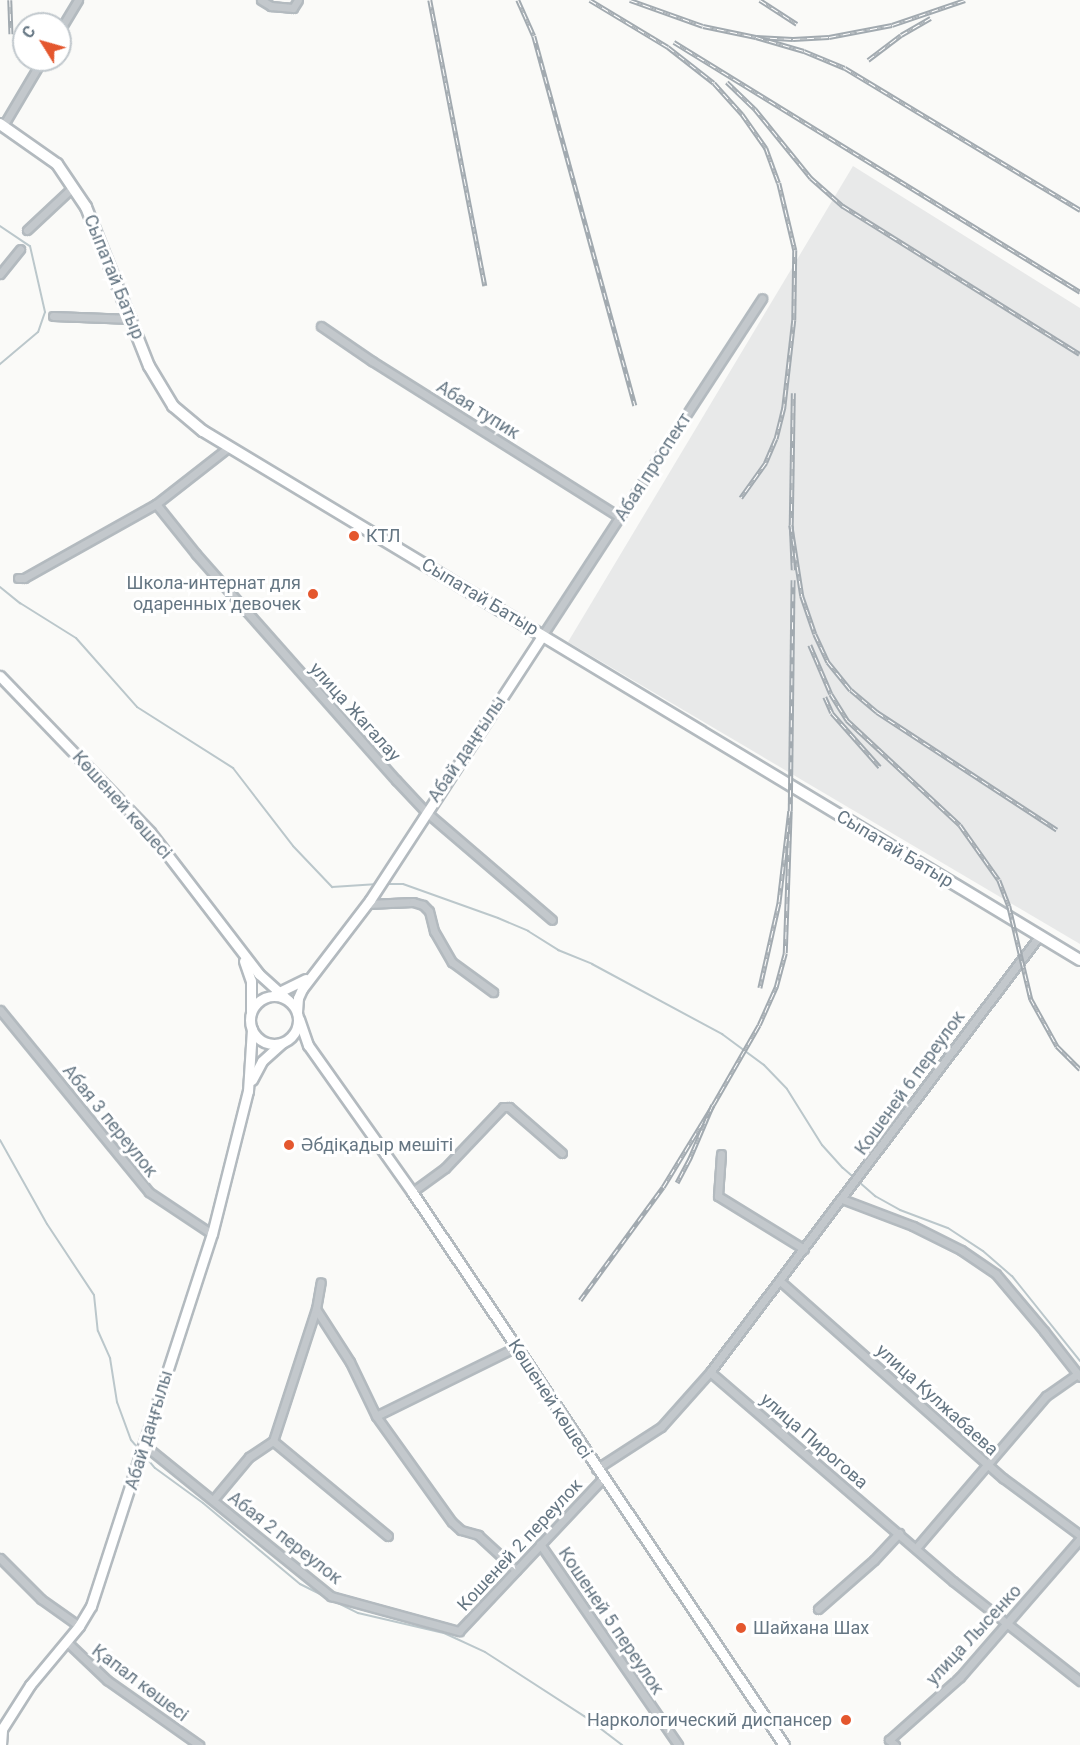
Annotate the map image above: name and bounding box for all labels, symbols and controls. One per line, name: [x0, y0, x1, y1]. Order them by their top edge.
north arrow: [12, 12, 72, 72]
text: С: [18, 22, 40, 42]
street label: Сыпатай Батыр: [79, 211, 149, 343]
street label: Абая тупик: [433, 376, 523, 444]
street label: Абая проспект: [610, 409, 696, 525]
place label: КТЛ: [366, 525, 401, 547]
marker: КТЛ: [347, 529, 361, 543]
street label: Сыпатай Батыр: [418, 554, 542, 640]
place label: Школа-интернат для одаренных девочек: [127, 573, 301, 616]
marker: Школа-интернат для одаренных девочек: [306, 587, 320, 601]
street label: улица Жагалау: [305, 658, 405, 766]
street label: Абай даңғылы: [423, 692, 511, 806]
street label: Көшеней көшесі: [68, 746, 176, 864]
street label: Сыпатай Батыр: [833, 806, 957, 892]
street label: Кошеней 6 переулок: [850, 1007, 970, 1159]
street label: Абая 3 переулок: [58, 1060, 162, 1182]
place label: Әбдіқадыр мешіті: [301, 1134, 453, 1156]
marker: Әбдіқадыр мешіті: [282, 1138, 296, 1152]
street label: Көшеней көшесі: [503, 1335, 597, 1463]
street label: улица Кулжабаева: [872, 1340, 1002, 1460]
street label: Абай даңғылы: [121, 1368, 177, 1492]
street label: улица Пирогова: [756, 1388, 872, 1494]
street label: Кошеней 2 переулок: [453, 1474, 587, 1616]
street label: Абая 2 переулок: [224, 1487, 346, 1589]
street label: Кошеней 5 переулок: [554, 1543, 668, 1699]
street label: улица Лысенко: [922, 1580, 1026, 1690]
place label: Шайхана Шах: [753, 1617, 869, 1639]
marker: Шайхана Шах: [734, 1621, 748, 1635]
street label: Қапал көшесі: [88, 1640, 192, 1726]
place label: Наркологический диспансер: [587, 1709, 832, 1731]
marker: Наркологический диспансер: [837, 1711, 855, 1729]

